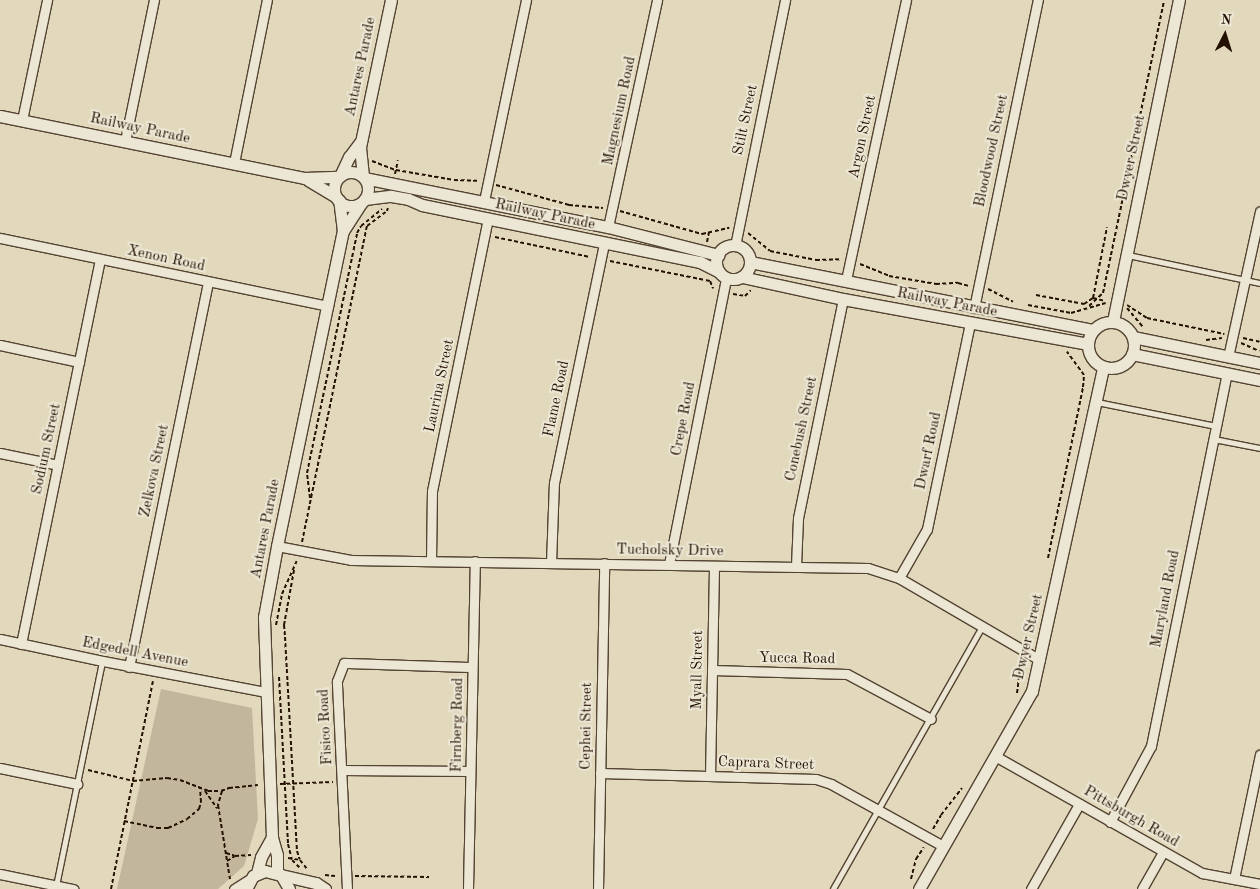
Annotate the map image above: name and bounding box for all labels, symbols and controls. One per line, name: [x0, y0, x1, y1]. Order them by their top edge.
north arrow: [1200, 10, 1250, 60]
text: N: [1220, 13, 1232, 27]
street label: Antares Parade: [342, 16, 380, 118]
street label: Magnesium Road: [600, 55, 640, 167]
street label: Stilt Street: [730, 83, 762, 157]
street label: Argon Street: [845, 93, 881, 181]
street label: Bloodwood Street: [971, 93, 1013, 209]
street label: Railway Parade: [88, 110, 192, 148]
street label: Dwyer Street: [1114, 113, 1150, 203]
street label: Railway Parade: [493, 196, 597, 234]
street label: Xenon Road: [125, 242, 207, 276]
street label: Railway Parade: [895, 284, 999, 322]
street label: Laurina Street: [421, 338, 459, 434]
street label: Flame Road: [540, 359, 574, 439]
street label: Conebush Street: [782, 375, 822, 483]
street label: Crepe Road: [668, 380, 700, 458]
street label: Sodium Street: [29, 402, 65, 496]
street label: Dwarf Road: [912, 410, 946, 492]
street label: Zelkova Street: [136, 423, 174, 519]
street label: Antares Parade: [248, 478, 284, 580]
street label: Tucholsky Drive: [616, 541, 724, 561]
street label: Maryland Road: [1148, 549, 1184, 649]
street label: Dwyer Street: [1010, 592, 1048, 682]
street label: Myall Street: [688, 630, 708, 710]
street label: Edgedell Avenue: [80, 634, 190, 672]
street label: Yucca Road: [759, 649, 835, 669]
street label: Firnberg Road: [448, 677, 468, 773]
street label: Cephei Street: [577, 682, 597, 770]
street label: Fisico Road: [315, 688, 337, 766]
street label: Caprara Street: [718, 753, 814, 775]
street label: Pittsburgh Road: [1080, 782, 1182, 852]

